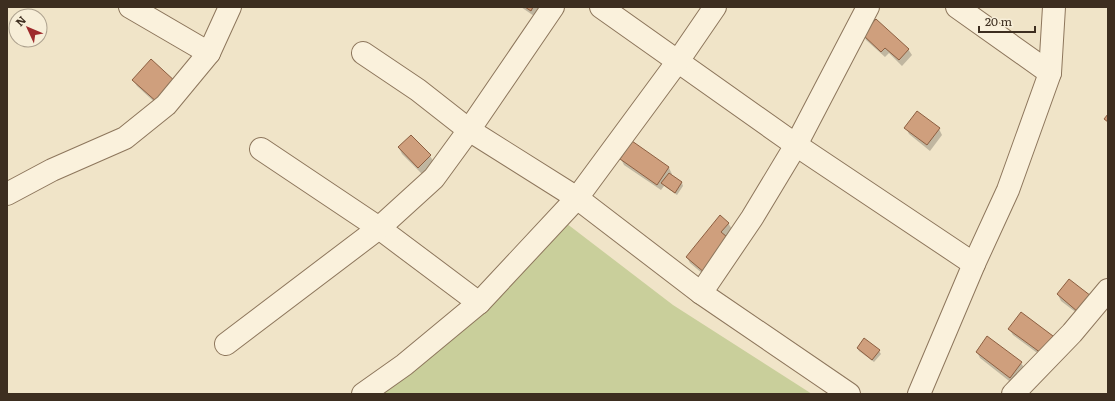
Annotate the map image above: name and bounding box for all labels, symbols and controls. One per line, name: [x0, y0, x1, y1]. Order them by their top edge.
north arrow: [8, 8, 48, 48]
scale bar: [979, 8, 1035, 34]
text: N: [11, 11, 29, 29]
text: 20 m: [985, 12, 1012, 30]

